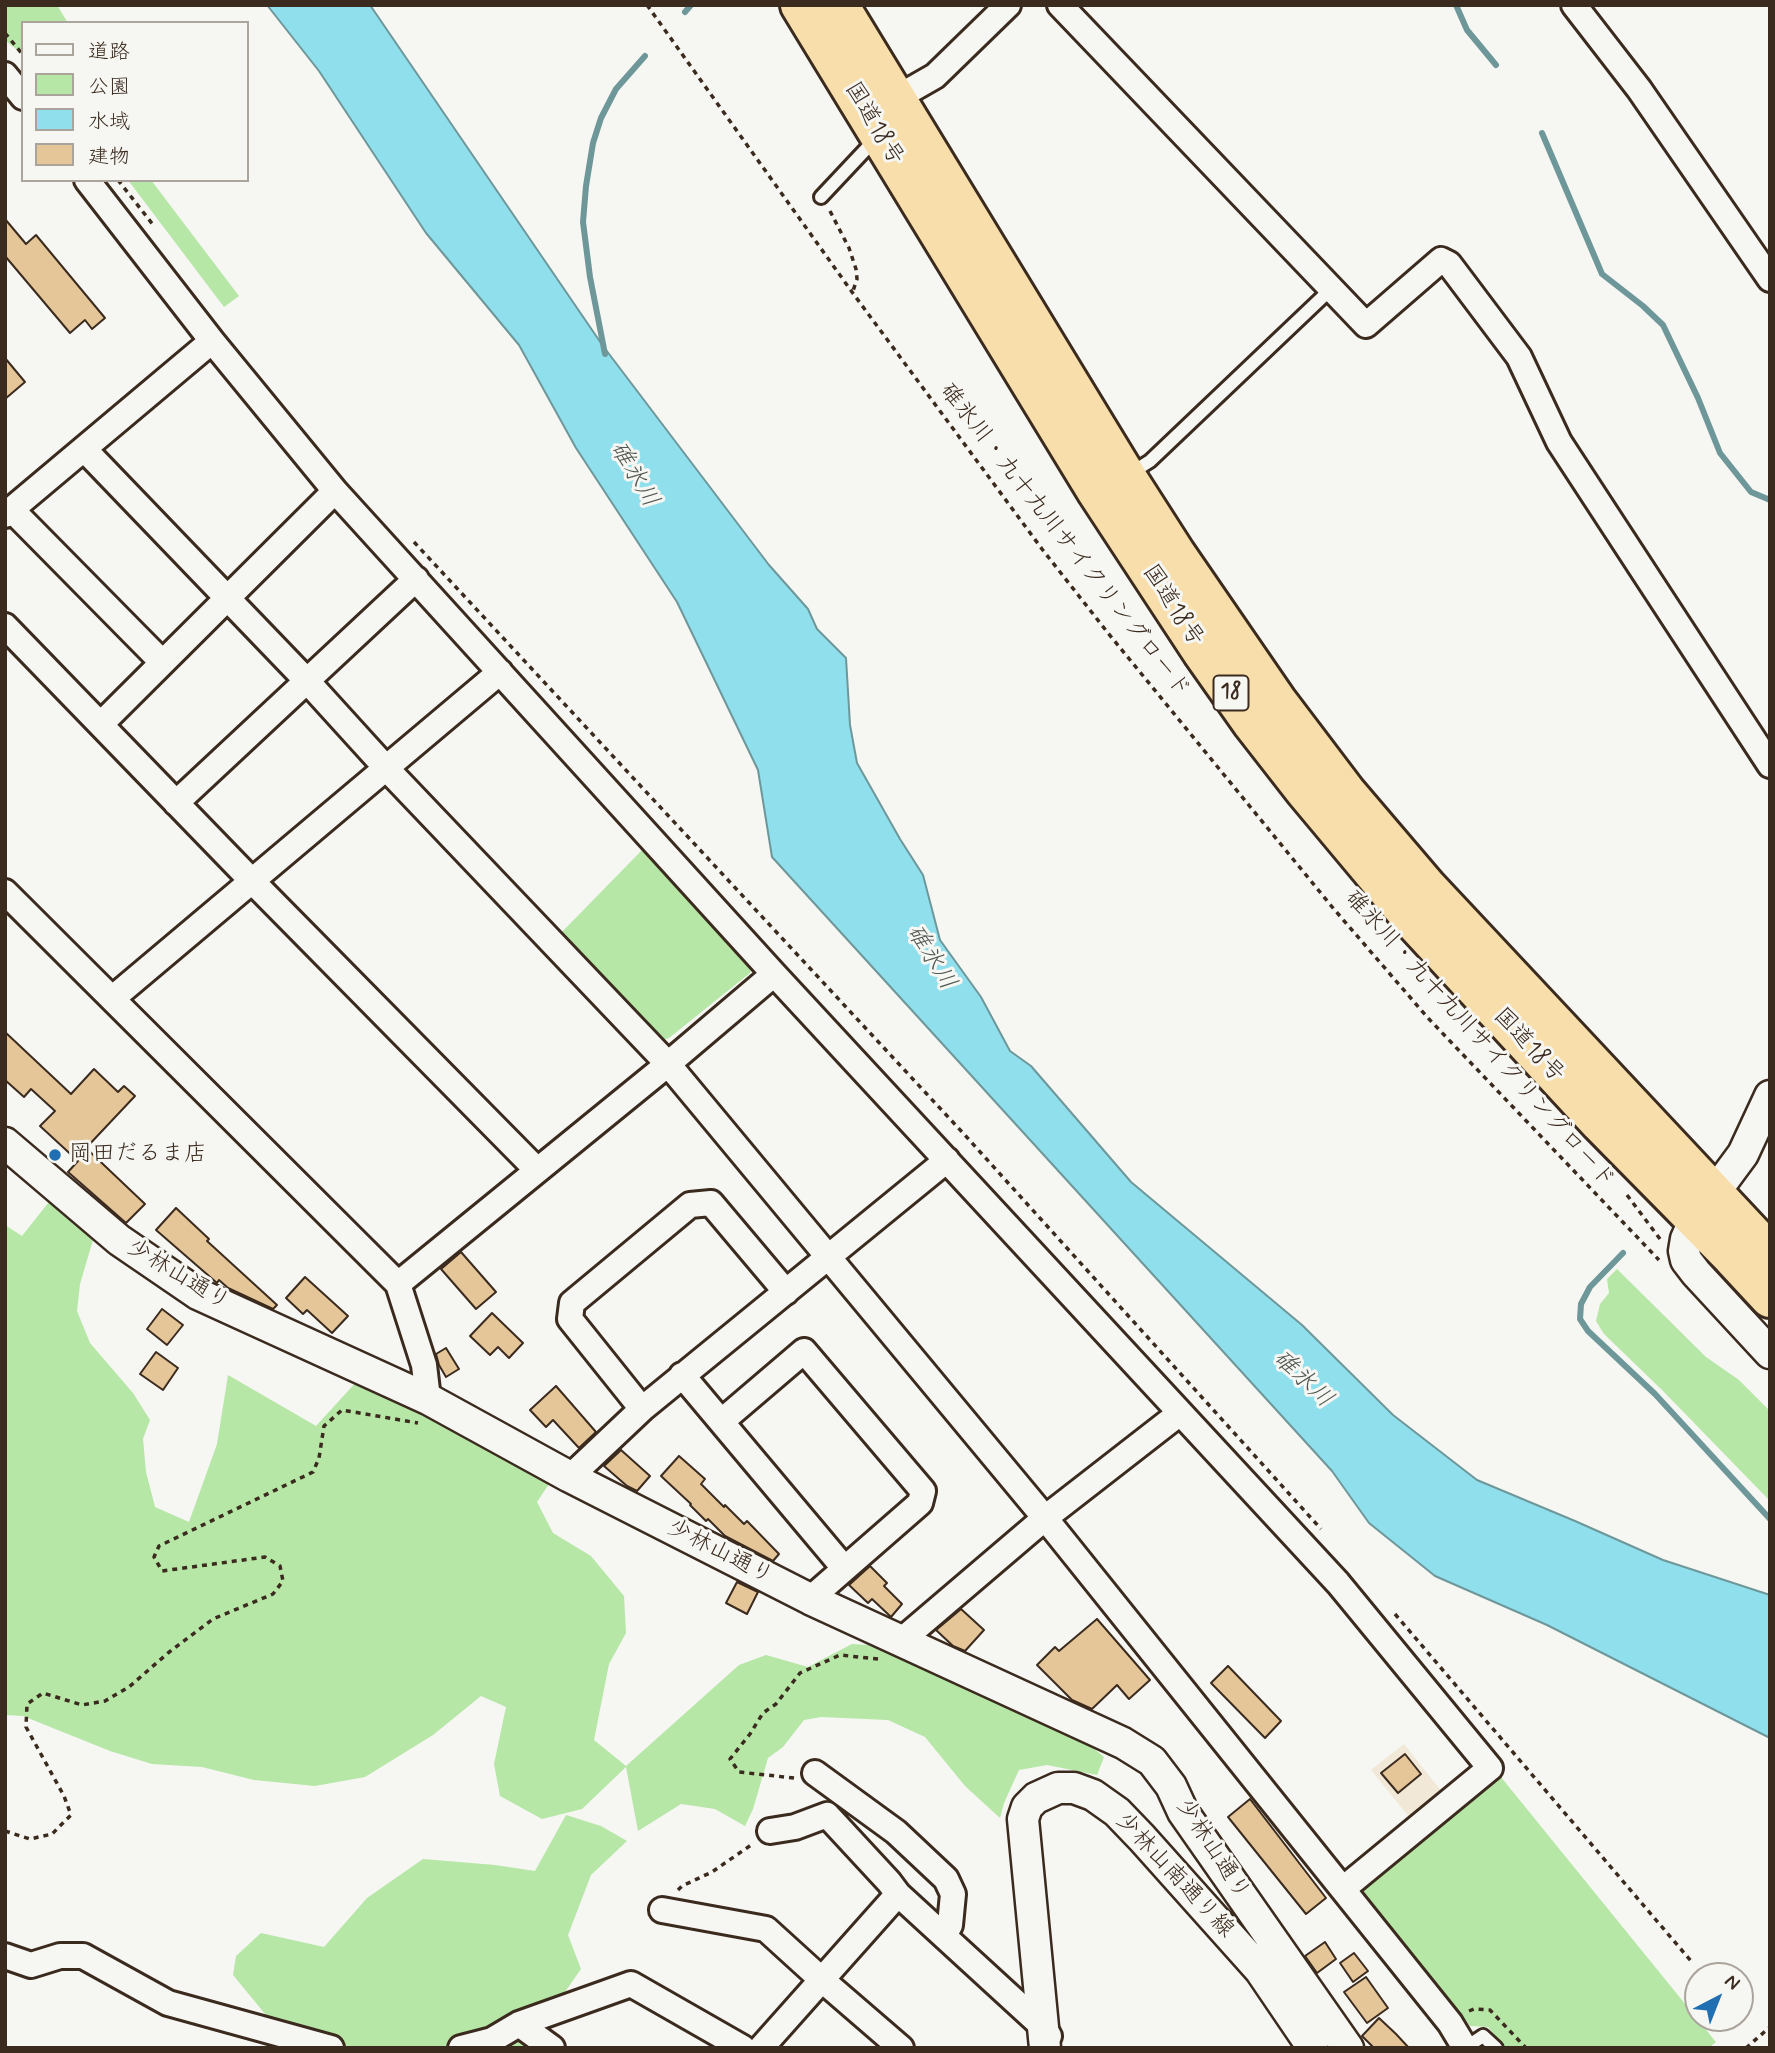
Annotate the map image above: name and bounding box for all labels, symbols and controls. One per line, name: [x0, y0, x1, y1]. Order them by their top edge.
legend: [21, 21, 248, 182]
text: 道路: [88, 38, 130, 66]
text: 公園: [88, 73, 130, 101]
street label: 国道18号: [838, 78, 908, 170]
text: 水域: [88, 108, 130, 136]
text: 建物: [88, 143, 130, 171]
street label: 碓氷川・九十九川サイクリングロード: [933, 378, 1195, 704]
water label: 碓氷川: [602, 437, 664, 513]
street label: 国道18号: [1135, 560, 1209, 652]
road number: 18: [1214, 676, 1248, 710]
street label: 碓氷川・九十九川サイクリングロード: [1338, 885, 1620, 1195]
water label: 碓氷川: [899, 920, 961, 996]
street label: 国道18号: [1487, 1003, 1569, 1089]
place label: 岡田だるま店: [69, 1141, 207, 1169]
marker: 岡田だるま店: [47, 1147, 63, 1163]
street label: 少林山通り: [122, 1235, 234, 1317]
water label: 碓氷川: [1266, 1345, 1338, 1415]
street label: 少林山通り: [663, 1515, 777, 1591]
street label: 少林山通り: [1169, 1794, 1255, 1906]
street label: 少林山南通り線: [1109, 1808, 1239, 1944]
north arrow: [1684, 1962, 1754, 2032]
text: N: [1719, 1969, 1745, 1996]

